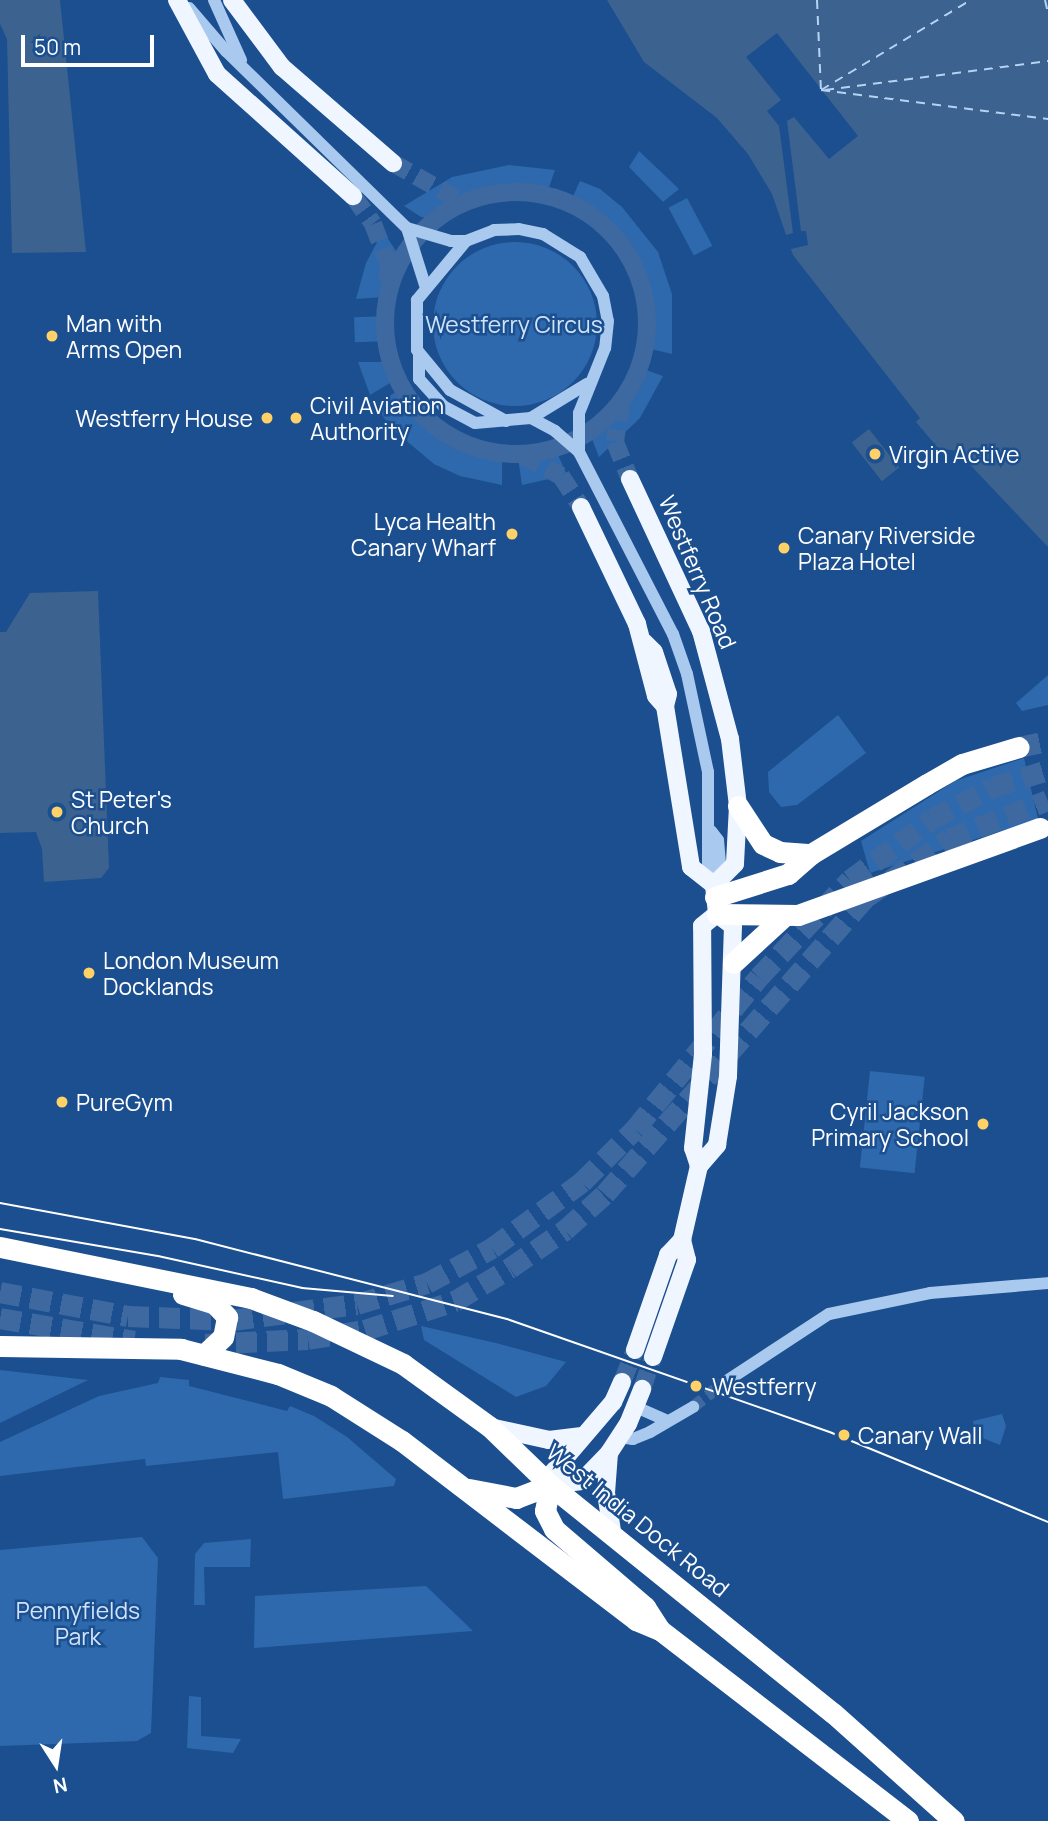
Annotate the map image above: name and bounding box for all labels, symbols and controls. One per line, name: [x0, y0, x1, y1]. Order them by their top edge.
scale bar: [24, 21, 158, 65]
text: 50 m: [34, 33, 81, 61]
place label: Man with Arms Open: [66, 309, 182, 363]
park label: Westferry Circus: [425, 310, 603, 338]
marker: Man with Arms Open: [44, 328, 60, 344]
place label: Civil Aviation Authority: [310, 391, 444, 445]
place label: Westferry House: [75, 404, 253, 432]
marker: Westferry House: [259, 410, 275, 426]
marker: Civil Aviation Authority: [288, 410, 304, 426]
place label: Virgin Active: [889, 440, 1019, 468]
marker: Virgin Active: [867, 446, 883, 462]
street label: Westferry Road: [653, 491, 743, 653]
place label: Lyca Health Canary Wharf: [351, 507, 496, 561]
place label: Canary Riverside Plaza Hotel: [798, 521, 975, 575]
marker: Lyca Health Canary Wharf: [502, 524, 522, 544]
marker: Canary Riverside Plaza Hotel: [776, 540, 792, 556]
place label: St Peter's Church: [71, 785, 172, 839]
marker: St Peter's Church: [49, 804, 65, 820]
place label: London Museum Docklands: [103, 946, 279, 1000]
marker: London Museum Docklands: [81, 965, 97, 981]
place label: PureGym: [76, 1088, 173, 1116]
marker: PureGym: [54, 1094, 70, 1110]
place label: Cyril Jackson Primary School: [811, 1097, 969, 1151]
marker: Cyril Jackson Primary School: [975, 1116, 991, 1132]
place label: Westferry: [712, 1372, 817, 1400]
marker: Westferry: [686, 1376, 706, 1396]
place label: Canary Wall: [858, 1421, 983, 1449]
marker: Canary Wall: [836, 1427, 852, 1443]
street label: West India Dock Road: [541, 1438, 735, 1602]
park label: Pennyfields Park: [16, 1596, 140, 1650]
north arrow: [21, 1730, 91, 1800]
text: N: [51, 1771, 70, 1800]

